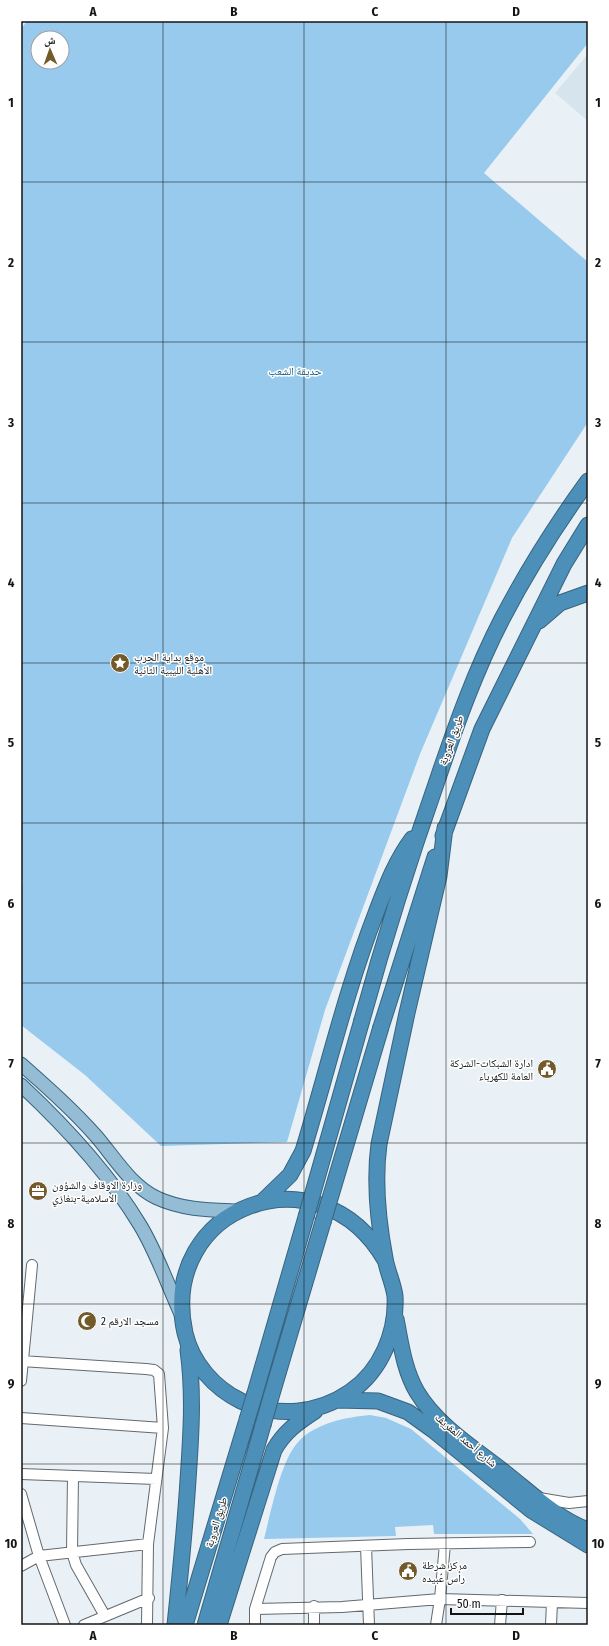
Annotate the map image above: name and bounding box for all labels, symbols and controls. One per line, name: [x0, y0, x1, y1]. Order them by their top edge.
text: A: [88, 4, 97, 19]
text: B: [230, 4, 238, 19]
text: C: [372, 4, 379, 19]
text: D: [512, 4, 520, 19]
north arrow: [30, 30, 70, 70]
text: ش: [44, 34, 56, 48]
text: 1: [8, 95, 14, 110]
text: 1: [595, 95, 601, 110]
text: 2: [7, 255, 14, 270]
text: 2: [594, 255, 601, 270]
park label: حديقة الشعب: [268, 365, 322, 378]
text: 3: [7, 415, 14, 430]
text: 3: [594, 415, 601, 430]
text: 4: [8, 575, 15, 590]
text: 4: [595, 575, 602, 590]
place label: موقع بداية الحرب الأهلية الليبية الثانية: [134, 651, 212, 677]
place icon: موقع بداية الحرب الأهلية الليبية الثانية: [109, 652, 131, 674]
street label: طريق العروبة: [436, 713, 467, 767]
text: 5: [8, 735, 14, 750]
text: 5: [595, 735, 601, 750]
text: 6: [8, 896, 15, 911]
text: 6: [595, 896, 602, 911]
text: 7: [8, 1056, 14, 1071]
text: 7: [595, 1056, 601, 1071]
place label: ادارة الشبكات-الشركة العامة للكهرباء: [450, 1057, 533, 1083]
public building icon: ادارة الشبكات-الشركة العامة للكهرباء: [536, 1058, 558, 1080]
place label: وزارة الاوقاف والشؤون الاسلامية-بنغازي: [52, 1179, 142, 1207]
office icon: وزارة الاوقاف والشؤون الاسلامية-بنغازي: [27, 1180, 49, 1202]
text: 8: [8, 1216, 15, 1231]
text: 8: [595, 1216, 602, 1231]
mosque icon: مسجد الارقم 2: [76, 1310, 98, 1332]
place label: مسجد الارقم 2: [101, 1315, 159, 1329]
text: 9: [8, 1376, 15, 1391]
text: 9: [595, 1376, 602, 1391]
street label: شارع أحمد المقريف: [432, 1410, 500, 1470]
street label: طريق العروبة: [203, 1495, 230, 1549]
text: 10: [5, 1536, 17, 1551]
text: 10: [592, 1536, 604, 1551]
place label: مركز شرطة رأس عُبيده: [422, 1559, 467, 1585]
public building icon: مركز شرطة رأس عُبيده: [397, 1560, 419, 1582]
scale bar: [451, 1590, 523, 1616]
text: 50 m: [457, 1597, 481, 1611]
text: A: [88, 1628, 97, 1643]
text: B: [230, 1628, 238, 1643]
text: C: [372, 1628, 379, 1643]
text: D: [512, 1628, 520, 1643]

